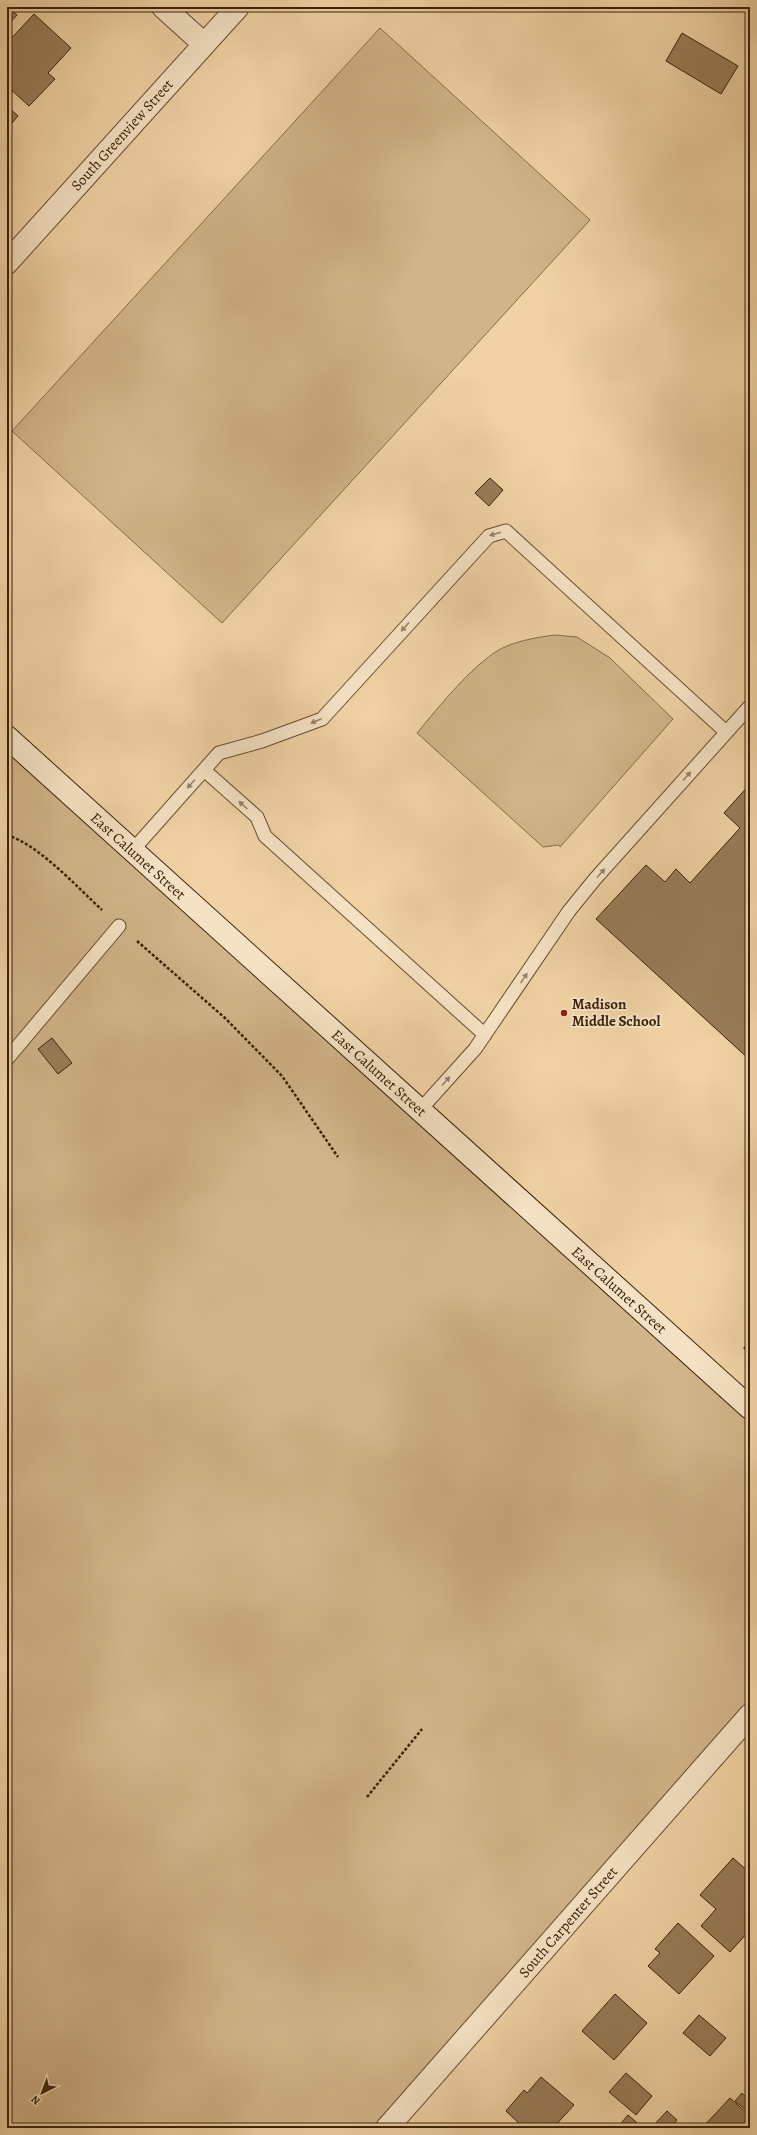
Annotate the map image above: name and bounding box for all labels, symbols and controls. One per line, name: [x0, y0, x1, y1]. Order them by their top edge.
street label: South Greenview Street: [66, 75, 178, 195]
one-way arrow: [489, 531, 501, 537]
one-way arrow: [401, 622, 410, 632]
one-way arrow: [310, 717, 322, 724]
one-way arrow: [683, 771, 692, 781]
one-way arrow: [187, 778, 196, 789]
one-way arrow: [238, 800, 249, 809]
street label: East Calumet Street: [86, 808, 190, 904]
one-way arrow: [596, 868, 605, 878]
one-way arrow: [520, 972, 528, 983]
place label: Madison Middle School: [572, 994, 660, 1031]
marker: Madison Middle School: [559, 1008, 569, 1018]
street label: East Calumet Street: [327, 1025, 431, 1121]
one-way arrow: [441, 1076, 451, 1086]
street label: East Calumet Street: [567, 1242, 671, 1338]
street label: South Carpenter Street: [514, 1862, 622, 1982]
north arrow: [22, 2073, 62, 2113]
text: N: [28, 2092, 44, 2108]

